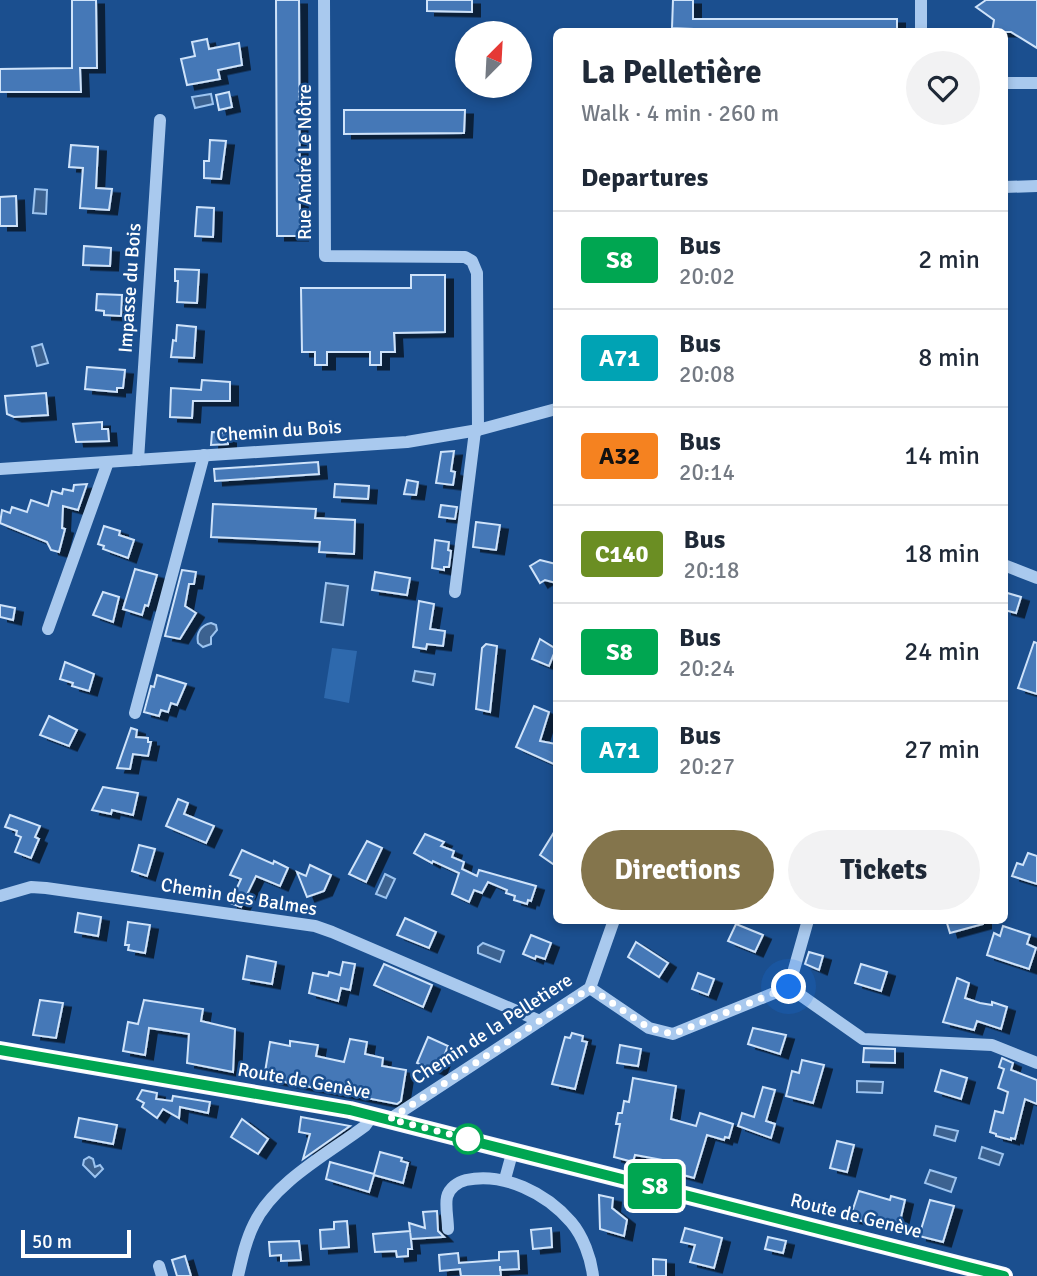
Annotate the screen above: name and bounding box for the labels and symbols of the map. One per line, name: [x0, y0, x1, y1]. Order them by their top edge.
north arrow: [455, 21, 532, 98]
street label: Rue André Le Nôtre: [293, 84, 317, 240]
street label: Impasse du Bois: [113, 222, 147, 354]
street label: Chemin du Bois: [215, 415, 343, 447]
street label: Chemin des Balmes: [159, 873, 319, 921]
street label: Chemin de la Pelletiere: [407, 968, 577, 1090]
your location: [771, 969, 806, 1004]
street label: Route de Genève: [236, 1057, 372, 1105]
unlabelled marker: [453, 1124, 483, 1154]
line badge: S8: [624, 1163, 686, 1209]
street label: Route de Genève: [788, 1188, 924, 1244]
scale bar: [21, 1227, 131, 1259]

